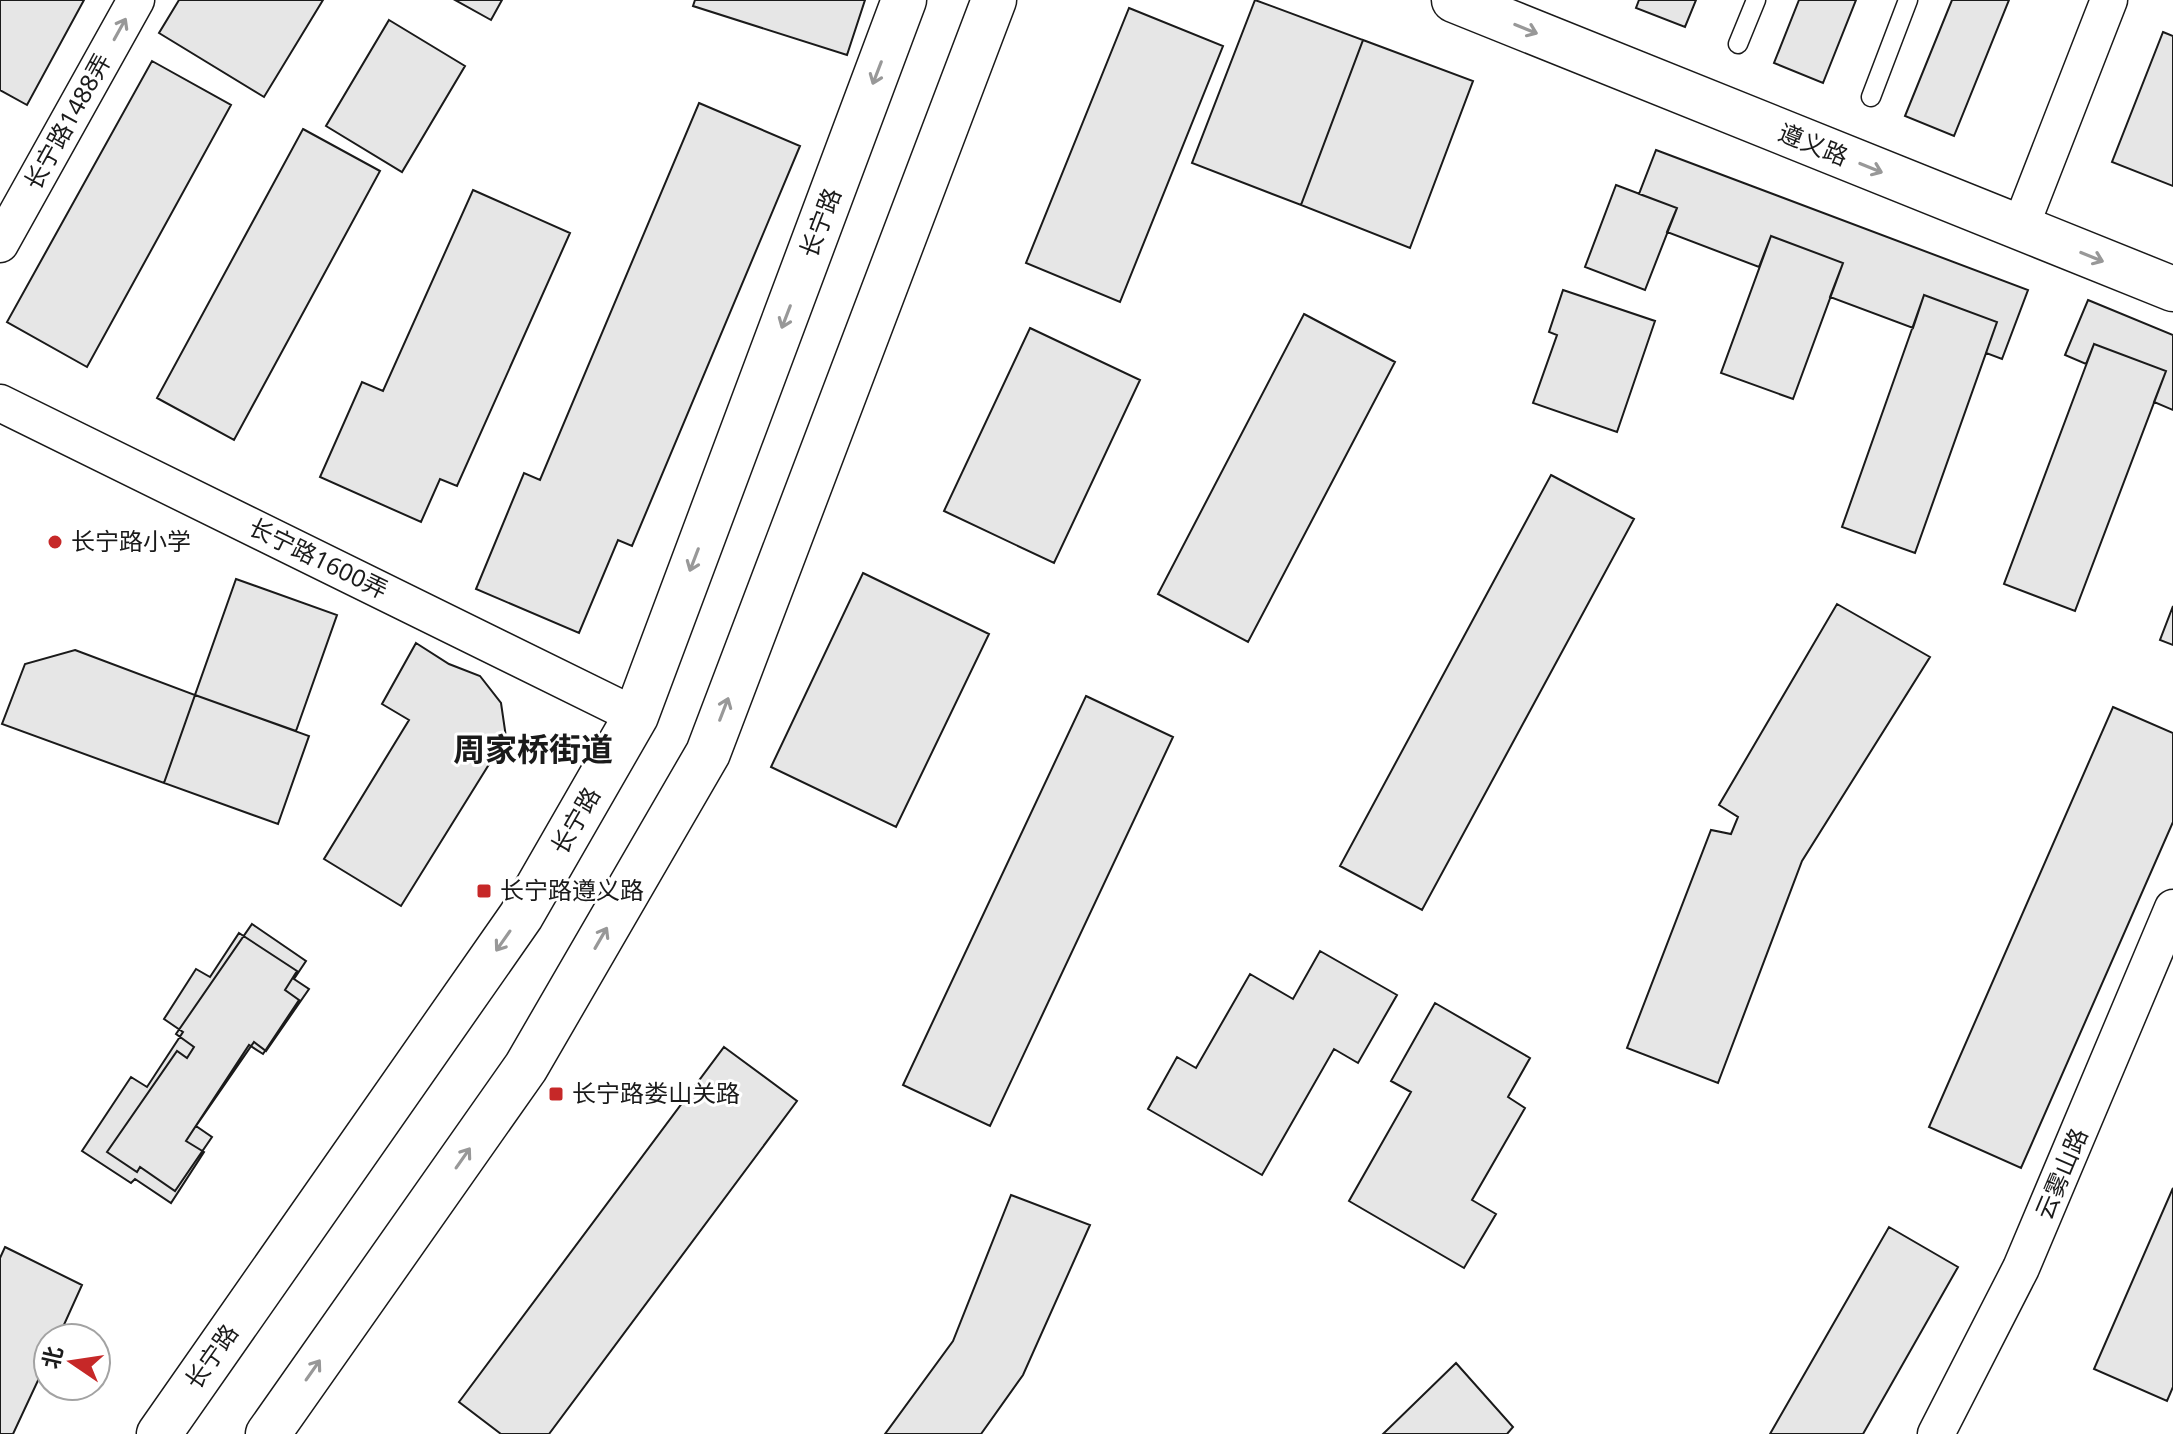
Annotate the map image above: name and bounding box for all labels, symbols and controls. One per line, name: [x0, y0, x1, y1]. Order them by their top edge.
one-way arrow: [112, 18, 128, 41]
one-way arrow: [1513, 23, 1538, 37]
street label: 长宁路1488弄: [16, 47, 118, 195]
one-way arrow: [869, 60, 883, 85]
street label: 遵义路: [1774, 115, 1853, 172]
one-way arrow: [1858, 162, 1883, 176]
street label: 长宁路: [791, 183, 848, 262]
one-way arrow: [2079, 251, 2104, 265]
one-way arrow: [778, 304, 792, 328]
street label: 长宁路1600弄: [244, 510, 394, 606]
place label: 长宁路小学: [71, 524, 191, 557]
marker: 长宁路小学: [46, 533, 64, 551]
one-way arrow: [686, 547, 700, 572]
one-way arrow: [718, 697, 732, 722]
district label: 周家桥街道: [453, 727, 613, 770]
street label: 长宁路: [542, 781, 607, 860]
place label: 长宁路遵义路: [500, 873, 644, 906]
marker: 长宁路遵义路: [475, 882, 493, 900]
one-way arrow: [594, 926, 609, 950]
one-way arrow: [495, 930, 511, 952]
place label: 长宁路娄山关路: [572, 1076, 740, 1109]
marker: 长宁路娄山关路: [547, 1085, 565, 1103]
street label: 云雾山路: [2027, 1123, 2095, 1224]
one-way arrow: [455, 1147, 471, 1169]
street label: 长宁路: [177, 1317, 245, 1395]
north arrow: [32, 1322, 112, 1402]
text: 北: [34, 1343, 69, 1371]
one-way arrow: [305, 1360, 321, 1382]

